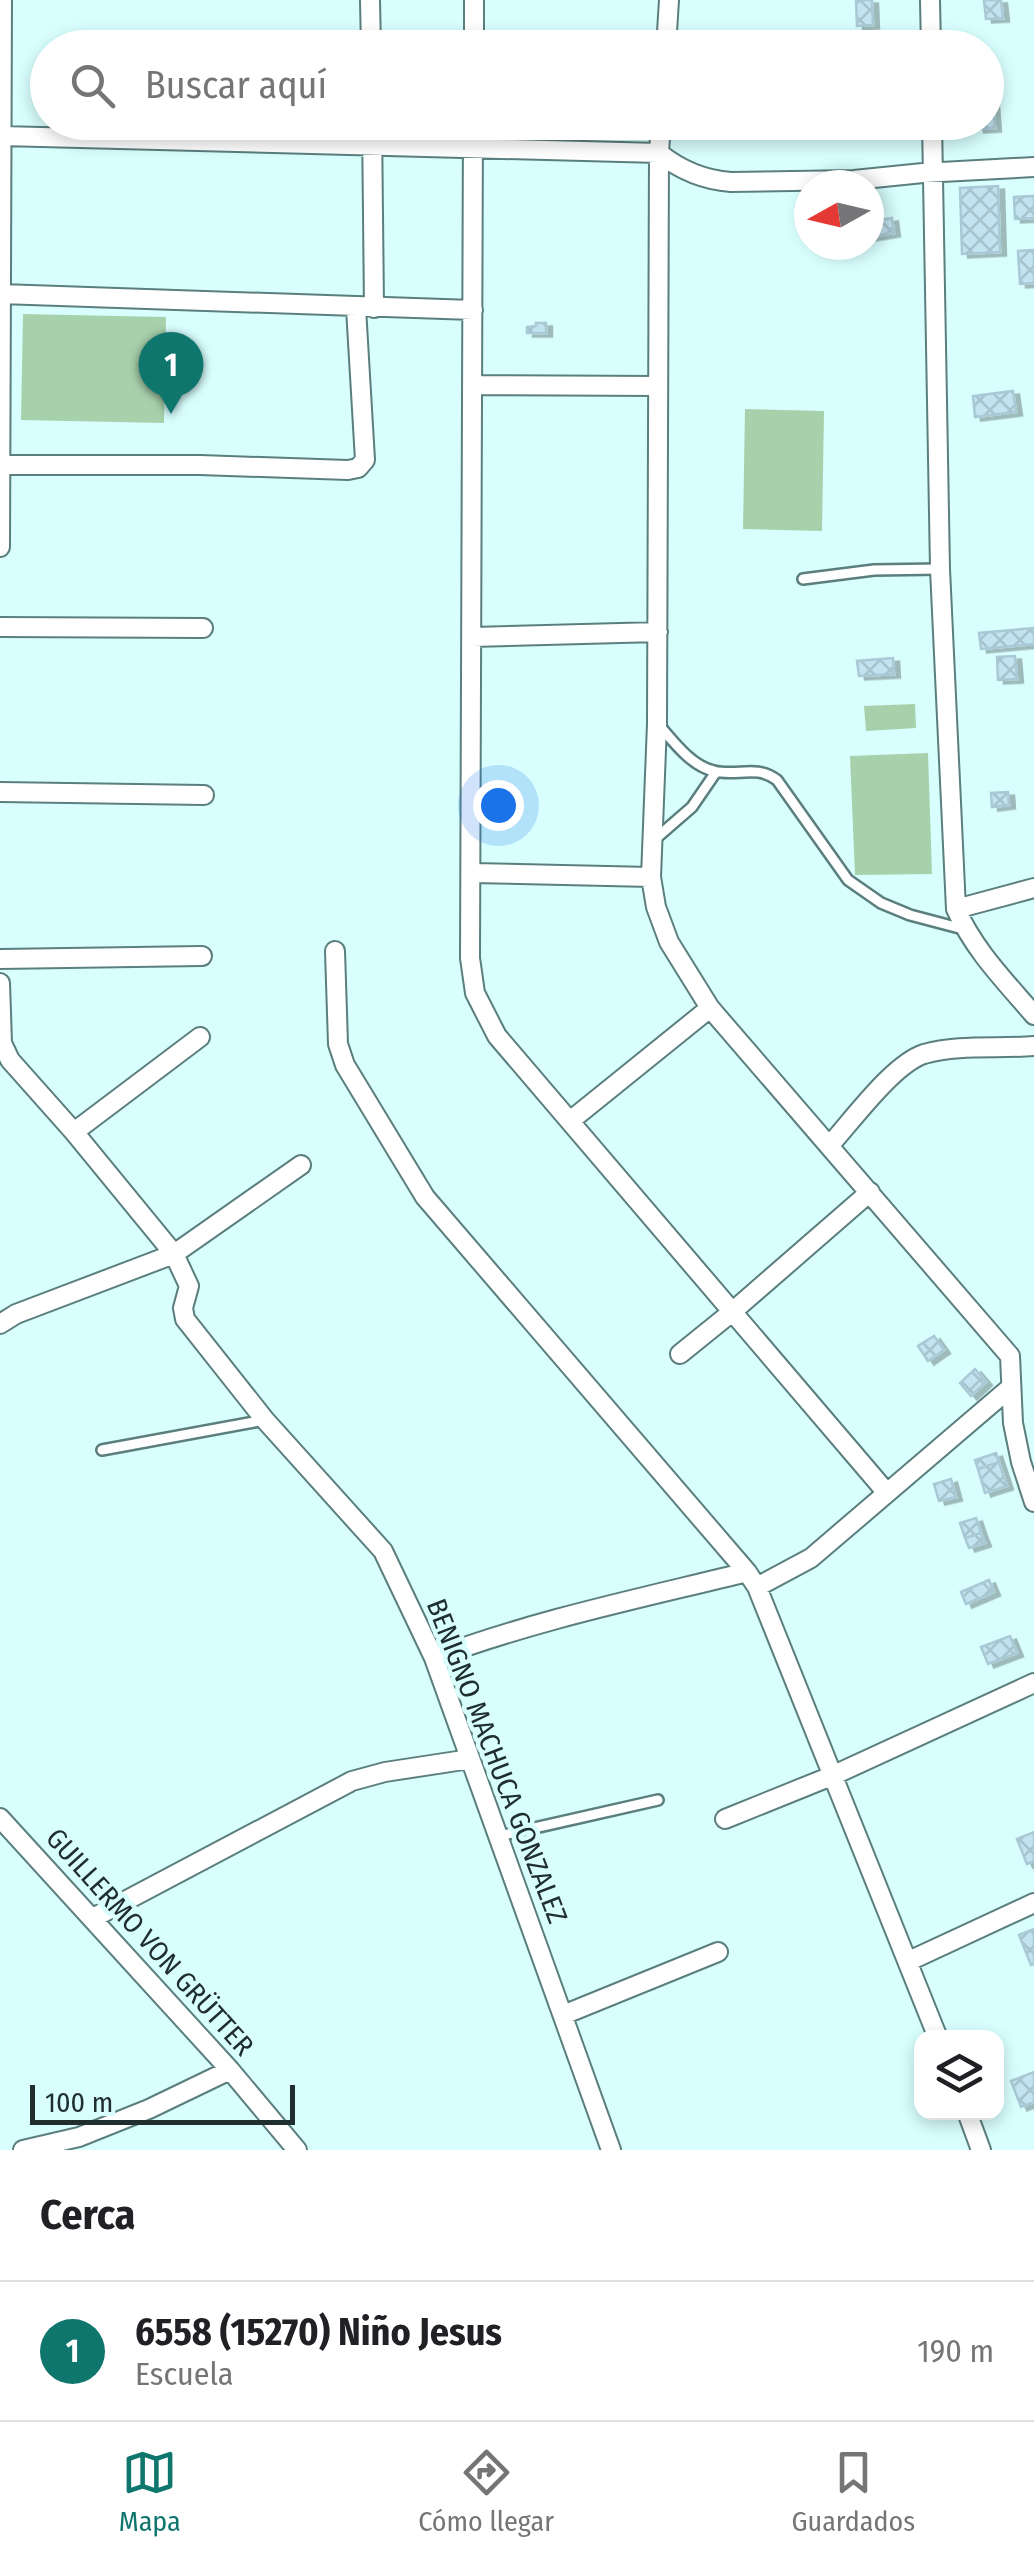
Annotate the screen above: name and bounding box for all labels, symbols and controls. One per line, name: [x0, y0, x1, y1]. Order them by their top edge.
search box: [30, 30, 1004, 140]
icon: search: [65, 58, 120, 113]
text: Buscar aquí: [145, 62, 327, 108]
north arrow: [794, 170, 884, 260]
pin: 1: [138, 332, 204, 414]
your location: [473, 780, 524, 831]
street label: BENIGNO MACHUCA GONZALEZ: [420, 1594, 574, 1928]
street label: GUILLERMO VON GRÜTTER: [39, 1822, 261, 2062]
map controls: [914, 2030, 1004, 2120]
button: layers: [914, 2030, 1004, 2120]
scale bar: [30, 2080, 295, 2124]
text: 100 m: [45, 2086, 113, 2119]
text: Cerca: [40, 2190, 135, 2240]
text: 6558 (15270) Niño Jesus: [135, 2309, 502, 2355]
text: 1: [66, 2332, 79, 2370]
text: 190 m: [917, 2332, 994, 2370]
text: Escuela: [135, 2355, 233, 2393]
tab: Mapa: [119, 2445, 181, 2538]
tab: Cómo llegar: [418, 2445, 554, 2538]
tab: Guardados: [791, 2445, 915, 2538]

